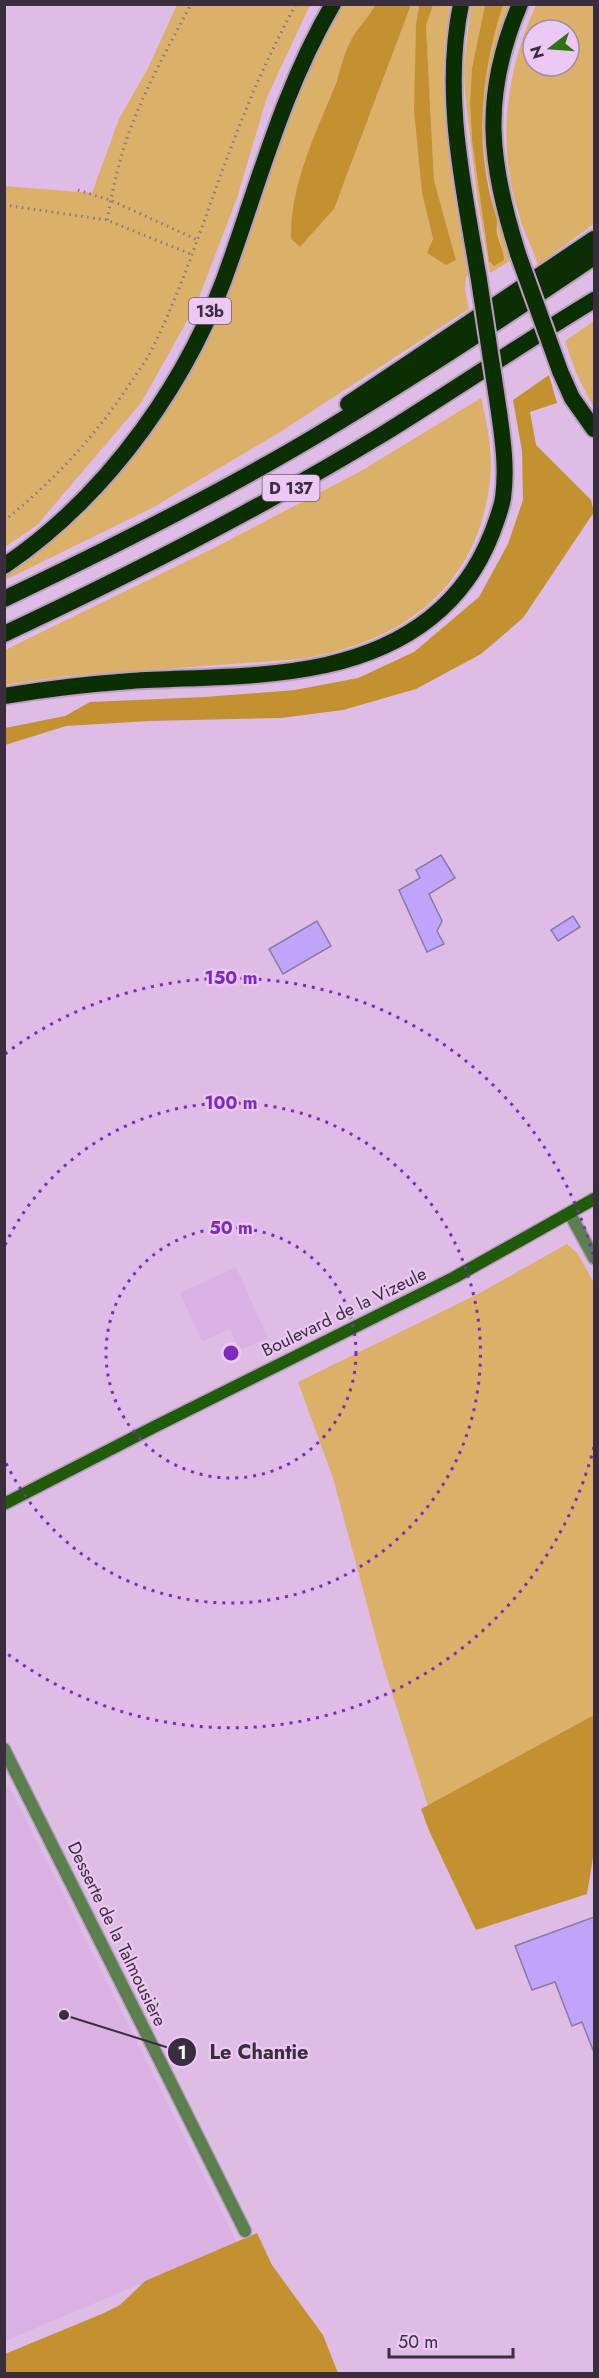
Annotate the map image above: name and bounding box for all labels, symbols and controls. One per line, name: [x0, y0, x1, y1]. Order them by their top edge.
north arrow: [521, 18, 581, 78]
text: N: [524, 43, 550, 62]
road number: 13b: [189, 298, 231, 324]
road number: D 137: [262, 475, 320, 501]
text: 150 m: [205, 965, 257, 991]
text: 100 m: [204, 1090, 258, 1116]
text: 50 m: [209, 1215, 253, 1241]
street label: Boulevard de la Vizeule: [257, 1261, 431, 1363]
centre of rings: [221, 1343, 241, 1363]
street label: Desserte de la Talmousière: [61, 1837, 173, 2031]
callout: Le Chantie: [167, 2033, 320, 2071]
text: Le Chantie: [209, 2038, 309, 2067]
text: 1: [177, 2040, 187, 2066]
scale bar: [389, 2321, 514, 2359]
text: 50 m: [398, 2329, 438, 2355]

